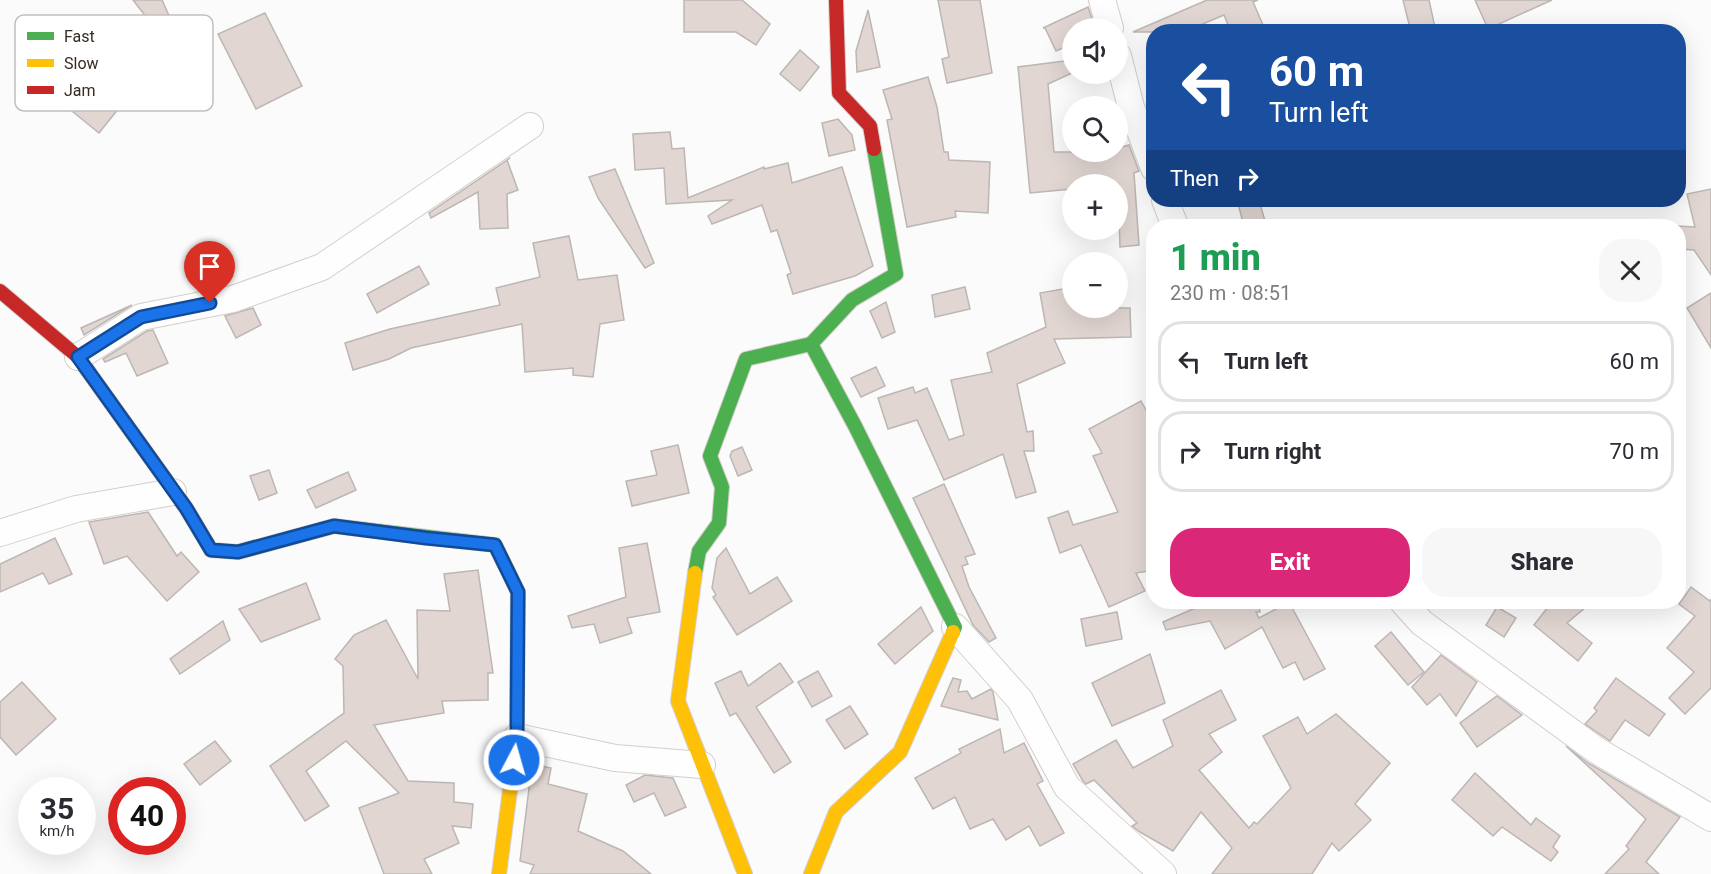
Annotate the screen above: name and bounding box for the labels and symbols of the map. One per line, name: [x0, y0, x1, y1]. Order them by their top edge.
legend: [15, 15, 213, 111]
text: Fast: [64, 27, 95, 46]
text: Slow: [64, 54, 99, 73]
text: Jam: [64, 81, 96, 100]
pin: [184, 241, 235, 303]
position arrow: [482, 728, 546, 792]
speed limit sign: 40: [108, 777, 186, 855]

